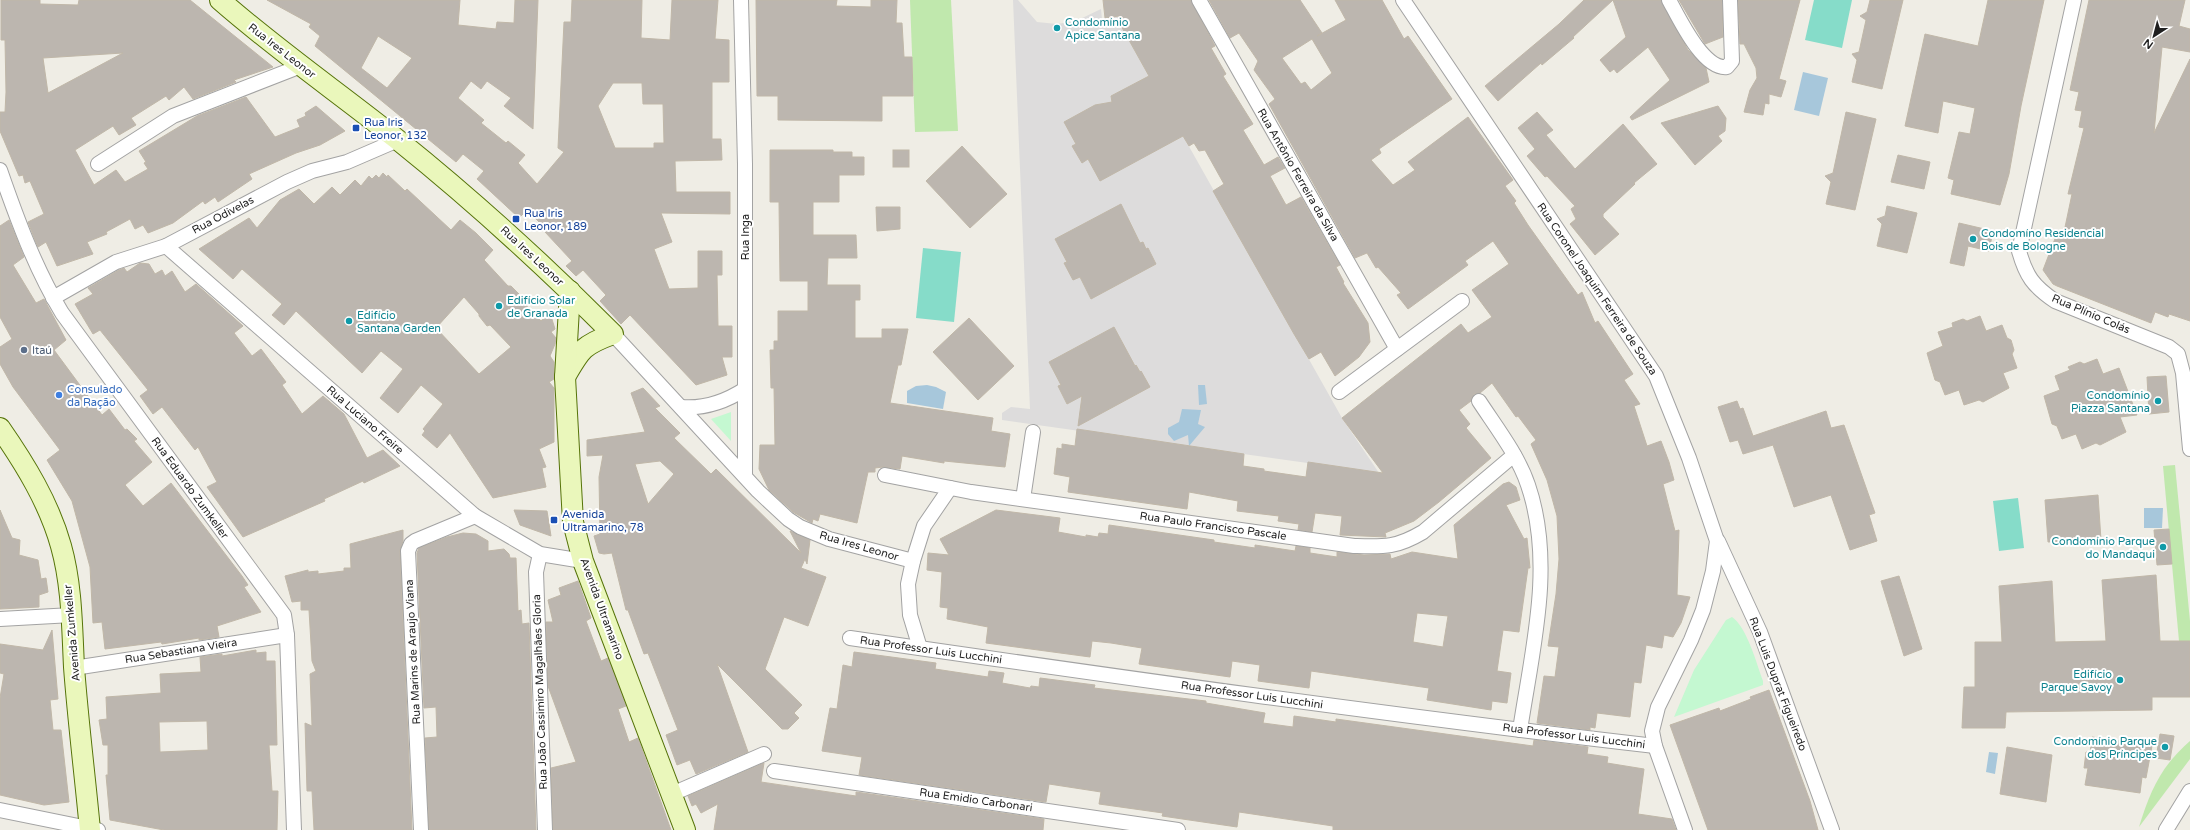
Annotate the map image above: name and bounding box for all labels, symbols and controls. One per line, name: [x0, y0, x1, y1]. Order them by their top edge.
place label: Condomínio Apice Santana: [1065, 16, 1141, 42]
north arrow: [2134, 16, 2174, 56]
street label: Rua Ires Leonor: [246, 21, 319, 82]
marker: Condomínio Apice Santana: [1052, 23, 1062, 33]
text: N: [2141, 36, 2156, 52]
street label: Rua Antônio Ferreira da Silva: [1255, 106, 1341, 244]
place label: Rua Iris Leonor, 132: [364, 116, 427, 142]
marker: Rua Iris Leonor, 132: [351, 123, 361, 133]
street label: Rua Odivelas: [190, 193, 256, 237]
street label: Rua Coronel Joaquim Ferreira de Souza: [1534, 200, 1660, 378]
place label: Rua Iris Leonor, 189: [524, 207, 587, 233]
marker: Rua Iris Leonor, 189: [511, 214, 521, 224]
street label: Rua Inga: [739, 214, 752, 260]
street label: Rua Ires Leonor: [498, 223, 567, 289]
place label: Condomíno Residencial Bois de Bologne: [1981, 227, 2104, 253]
marker: Condomíno Residencial Bois de Bologne: [1968, 234, 1978, 244]
street label: Rua Plínio Colás: [2050, 292, 2132, 336]
place label: Edifício Solar de Granada: [507, 294, 576, 320]
marker: Edifício Solar de Granada: [494, 301, 504, 311]
place label: Edifício Santana Garden: [357, 309, 441, 335]
marker: Edifício Santana Garden: [344, 316, 354, 326]
place label: Itaú: [32, 344, 52, 357]
marker: Itaú: [19, 345, 29, 355]
place label: Consulado da Ração: [67, 383, 123, 409]
street label: Rua Luciano Freire: [324, 383, 406, 457]
place label: Condomínio Piazza Santana: [2071, 389, 2150, 415]
marker: Consulado da Ração: [54, 390, 64, 400]
marker: Condomínio Piazza Santana: [2153, 396, 2163, 406]
street label: Rua Eduardo Zumkeller: [149, 435, 232, 542]
place label: Avenida Ultramarino, 78: [562, 508, 644, 534]
street label: Rua Paulo Francisco Pascale: [1139, 509, 1287, 543]
marker: Avenida Ultramarino, 78: [549, 515, 559, 525]
street label: Rua Ires Leonor: [818, 528, 901, 564]
place label: Condomínio Parque do Mandaqui: [2051, 535, 2155, 561]
marker: Condomínio Parque do Mandaqui: [2158, 542, 2168, 552]
street label: Avenida Ultramarino: [578, 556, 627, 662]
street label: Rua Marins de Araujo Viana: [403, 579, 423, 725]
street label: Avenida Zumkeller: [61, 583, 83, 682]
street label: Rua João Cassimiro Magalhães Gloria: [530, 594, 550, 790]
street label: Rua Luis Duprat Figueiredo: [1746, 615, 1810, 753]
street label: Rua Professor Luis Lucchini: [859, 634, 1003, 666]
street label: Rua Sebastiana Vieira: [124, 636, 238, 666]
place label: Edifício Parque Savoy: [2041, 668, 2112, 694]
marker: Edifício Parque Savoy: [2115, 675, 2125, 685]
street label: Rua Professor Luis Lucchini: [1180, 679, 1324, 711]
street label: Rua Professor Luis Lucchini: [1502, 721, 1646, 751]
place label: Condomínio Parque dos Príncipes: [2053, 735, 2157, 761]
marker: Condomínio Parque dos Príncipes: [2160, 742, 2170, 752]
street label: Rua Emidio Carbonari: [919, 786, 1033, 814]

